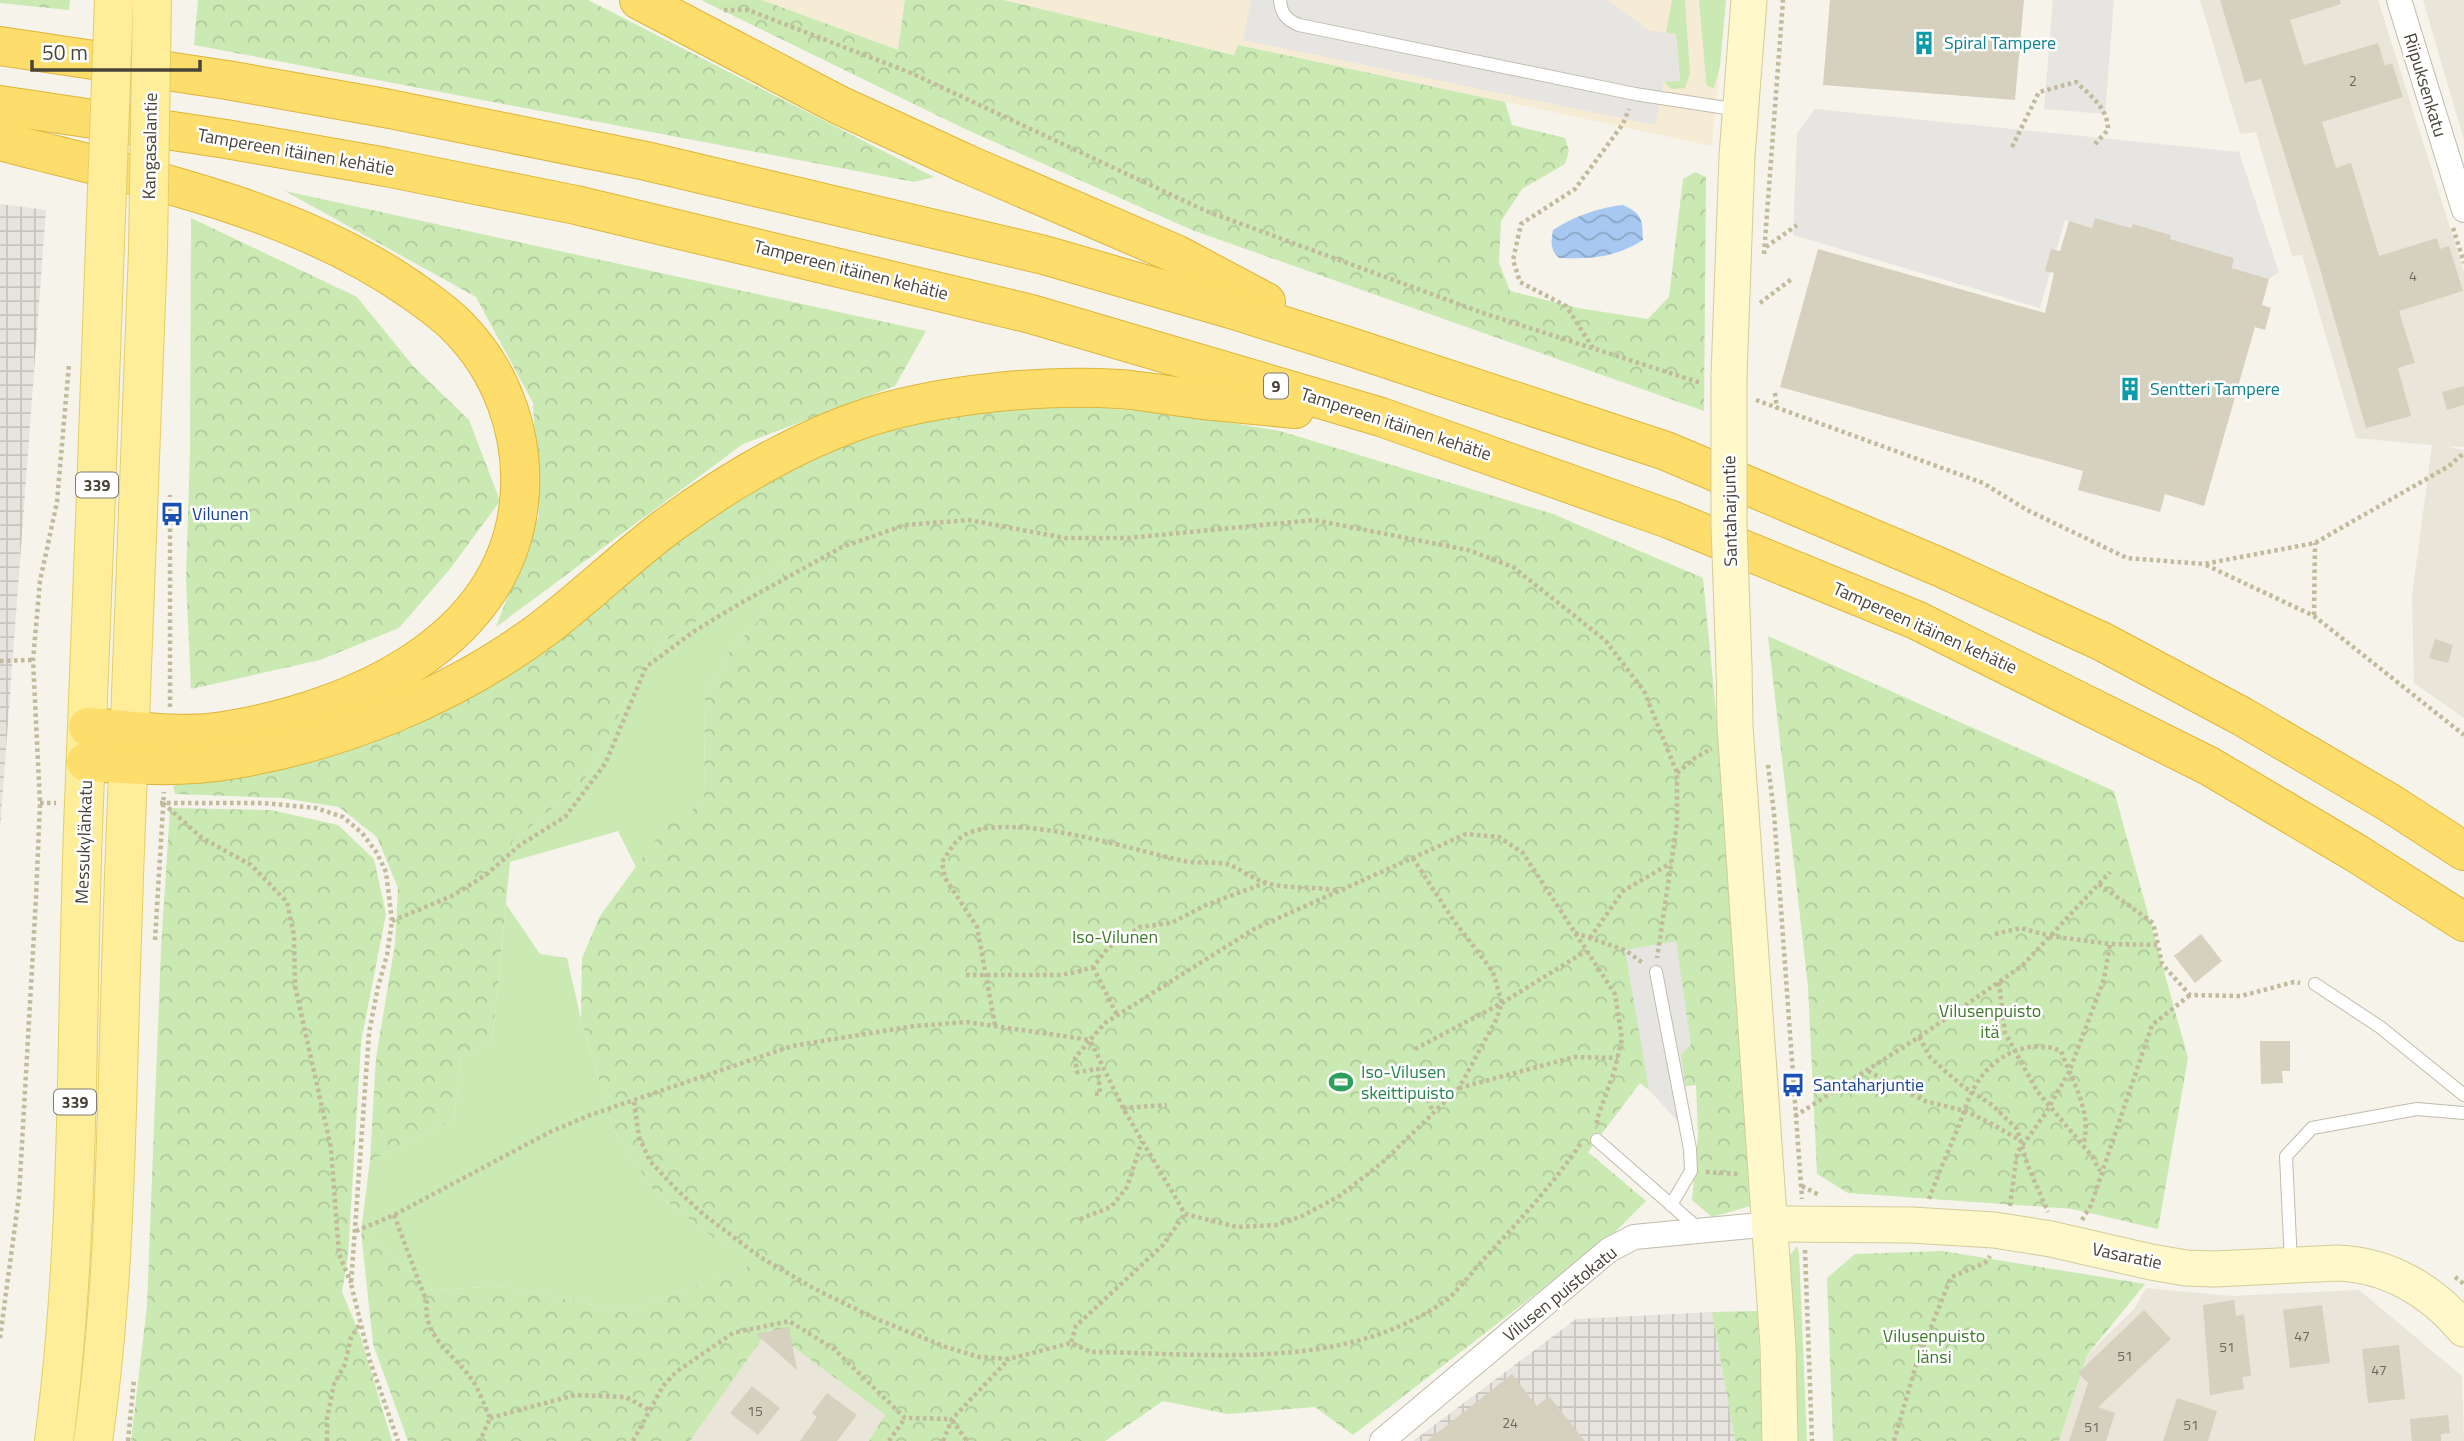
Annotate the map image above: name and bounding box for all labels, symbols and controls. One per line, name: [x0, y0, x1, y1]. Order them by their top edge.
scale bar: [32, 28, 200, 72]
building icon: Spiral Tampere: [1910, 29, 1938, 57]
place label: Spiral Tampere: [1944, 29, 2056, 56]
street label: Riipuksenkatu: [2397, 30, 2454, 140]
text: 50 m: [42, 36, 88, 68]
house number: 2: [2349, 70, 2357, 91]
street label: Kangasalantie: [135, 92, 164, 200]
street label: Tampereen itäinen kehätie: [196, 121, 397, 182]
street label: Tampereen itäinen kehätie: [751, 232, 951, 307]
house number: 4: [2409, 265, 2417, 286]
road number: 9: [1264, 374, 1288, 398]
building icon: Sentteri Tampere: [2116, 375, 2144, 403]
place label: Sentteri Tampere: [2150, 375, 2280, 402]
street label: Tampereen itäinen kehätie: [1297, 380, 1495, 467]
street label: Santaharjuntie: [1715, 455, 1744, 567]
road number: 339: [76, 472, 118, 498]
bus stop icon: Vilunen: [158, 500, 186, 528]
place label: Vilunen: [192, 500, 249, 527]
street label: Tampereen itäinen kehätie: [1829, 575, 2022, 680]
street label: Messukylänkatu: [68, 780, 99, 904]
park label: Iso-Vilunen: [1072, 923, 1158, 950]
park label: Vilusenpuisto itä: [1939, 997, 2041, 1045]
place label: Iso-Vilusen skeittipuisto: [1361, 1058, 1455, 1106]
sports icon: Iso-Vilusen skeittipuisto: [1327, 1068, 1355, 1096]
bus stop icon: Santaharjuntie: [1779, 1071, 1807, 1099]
place label: Santaharjuntie: [1813, 1071, 1924, 1098]
road number: 339: [54, 1090, 96, 1114]
street label: Vasaratie: [2090, 1235, 2165, 1276]
street label: Vilusen puistokatu: [1497, 1239, 1623, 1348]
park label: Vilusenpuisto länsi: [1883, 1322, 1985, 1370]
house number: 47: [2294, 1325, 2310, 1346]
house number: 51: [2219, 1336, 2235, 1357]
house number: 51: [2117, 1345, 2133, 1366]
house number: 47: [2371, 1359, 2387, 1380]
house number: 15: [747, 1400, 763, 1421]
house number: 24: [1502, 1412, 1518, 1433]
house number: 51: [2183, 1414, 2199, 1435]
house number: 51: [2084, 1416, 2100, 1437]

